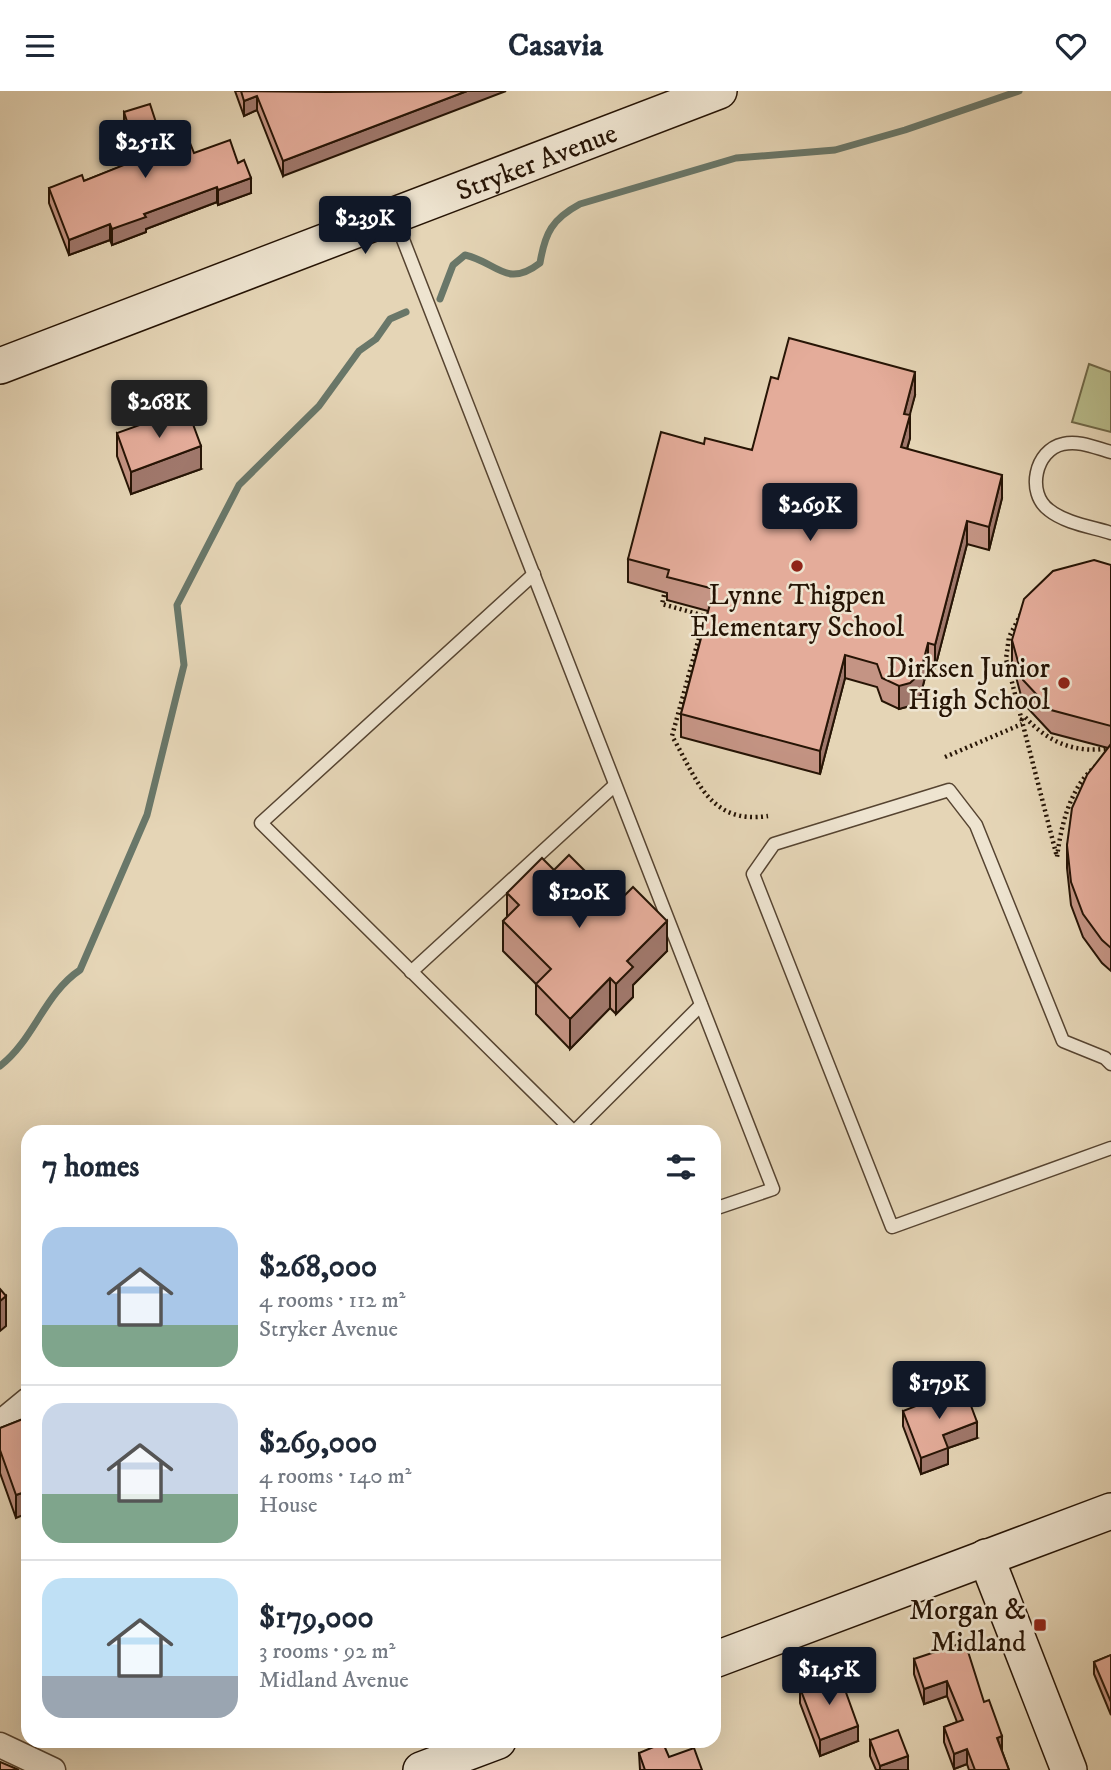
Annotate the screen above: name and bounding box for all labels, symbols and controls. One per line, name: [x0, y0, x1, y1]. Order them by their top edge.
text: Casavia: [508, 26, 603, 66]
icon: menu: [21, 27, 59, 65]
icon: heart: [1052, 27, 1090, 65]
street label: Stryker Avenue: [451, 116, 622, 209]
pin: $251K: [96, 120, 194, 180]
text: $251K: [115, 128, 175, 157]
pin: $239K: [316, 197, 414, 256]
text: $239K: [335, 204, 395, 233]
pin: $268K: [110, 381, 208, 440]
text: $268K: [127, 388, 191, 417]
pin: $269K: [761, 483, 859, 543]
text: $269K: [778, 491, 842, 520]
marker: Lynne Thigpen Elementary School: [789, 558, 805, 574]
place label: Lynne Thigpen Elementary School: [690, 578, 905, 645]
place label: Dirksen Junior High School: [886, 651, 1051, 718]
marker: Dirksen Junior High School: [1056, 675, 1072, 691]
pin: $120K: [530, 871, 628, 930]
text: $120K: [549, 878, 609, 907]
icon: filters: [662, 1148, 700, 1186]
text: 7 homes: [42, 1149, 139, 1186]
text: $268,000: [259, 1249, 377, 1286]
icon: home: [98, 1255, 182, 1339]
text: 4 rooms · 112 m²: [259, 1286, 406, 1315]
text: Stryker Avenue: [259, 1315, 398, 1344]
pin: $179K: [890, 1361, 988, 1421]
text: $179K: [909, 1369, 969, 1398]
text: $269,000: [259, 1425, 377, 1462]
icon: home: [98, 1431, 182, 1515]
text: 4 rooms · 140 m²: [259, 1462, 412, 1491]
text: House: [259, 1491, 317, 1520]
place label: Morgan & Midland: [909, 1593, 1026, 1660]
text: $179,000: [259, 1600, 374, 1637]
icon: home: [98, 1606, 182, 1690]
marker: Morgan & Midland: [1032, 1617, 1048, 1633]
text: 3 rooms · 92 m²: [259, 1637, 396, 1666]
pin: $145K: [780, 1647, 878, 1707]
text: $145K: [798, 1655, 860, 1684]
text: Midland Avenue: [259, 1666, 409, 1695]

